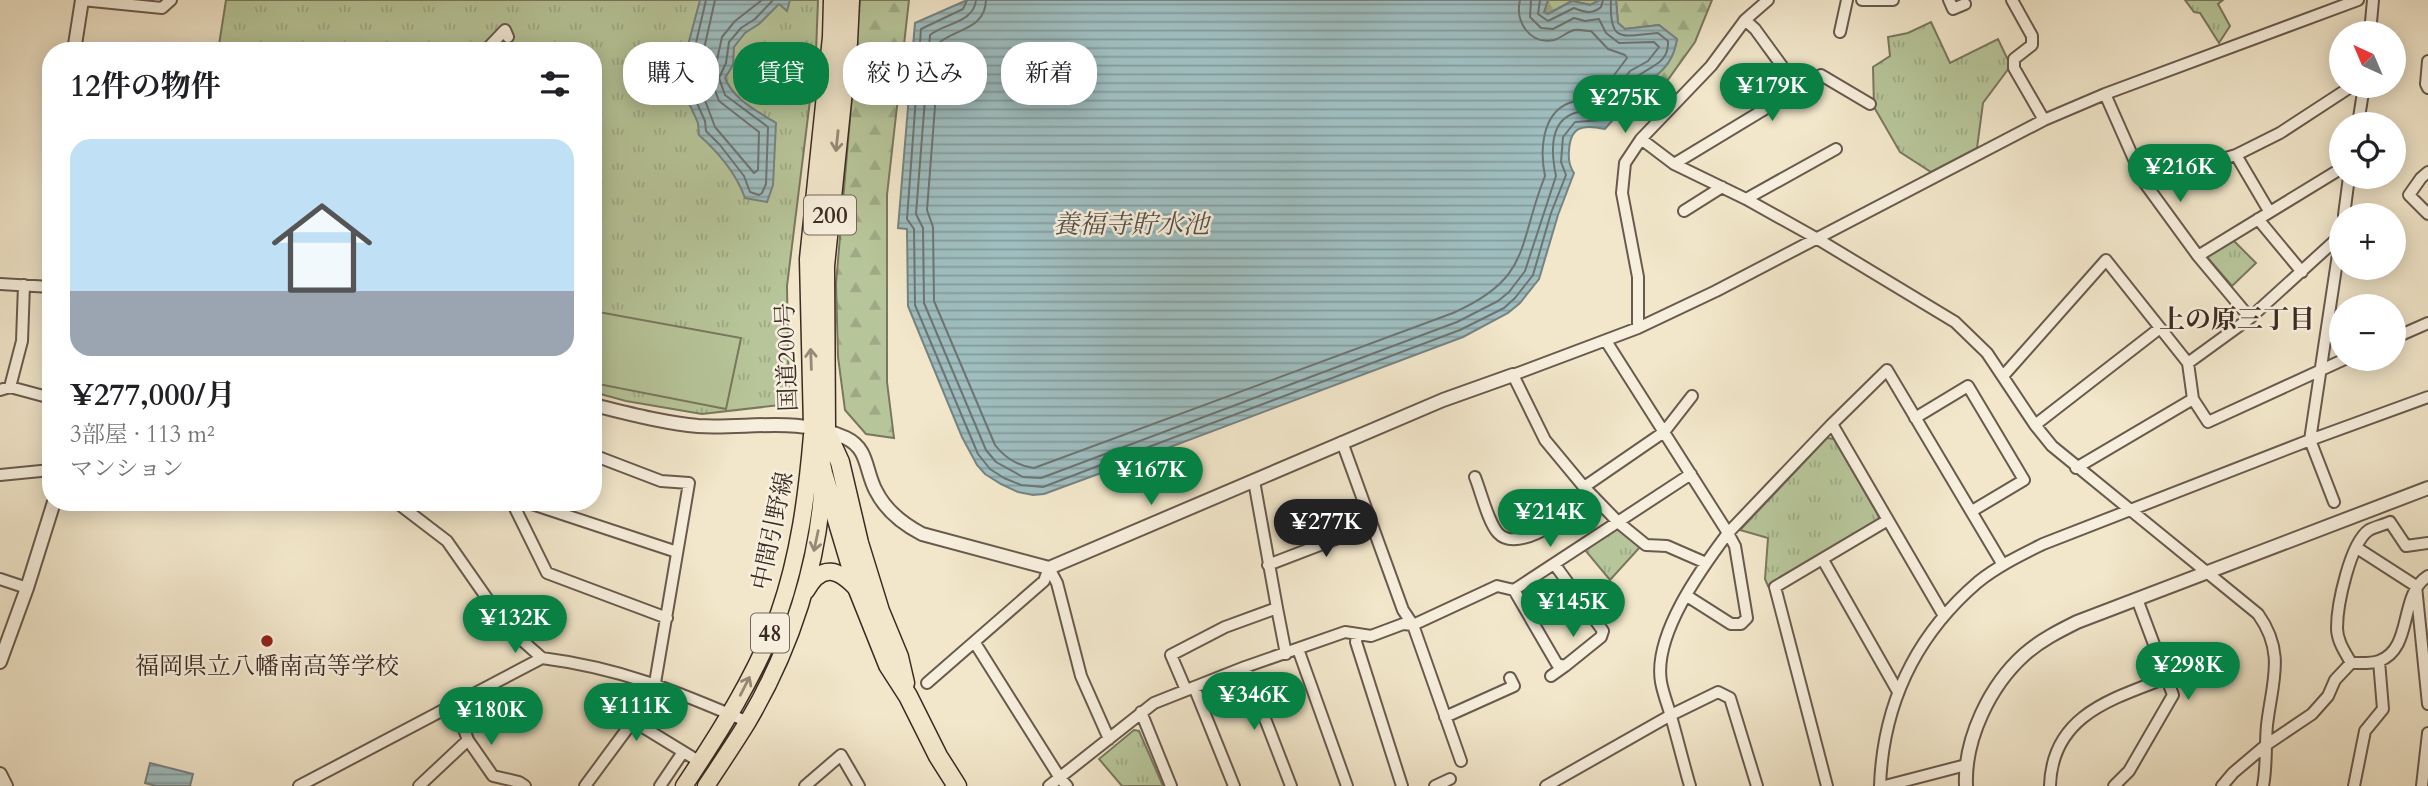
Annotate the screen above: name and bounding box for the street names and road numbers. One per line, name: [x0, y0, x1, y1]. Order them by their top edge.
road number: 200: [804, 196, 856, 234]
street label: 国道200号: [769, 302, 805, 412]
street label: 中間引野線: [744, 469, 802, 593]
road number: 48: [751, 614, 789, 652]

